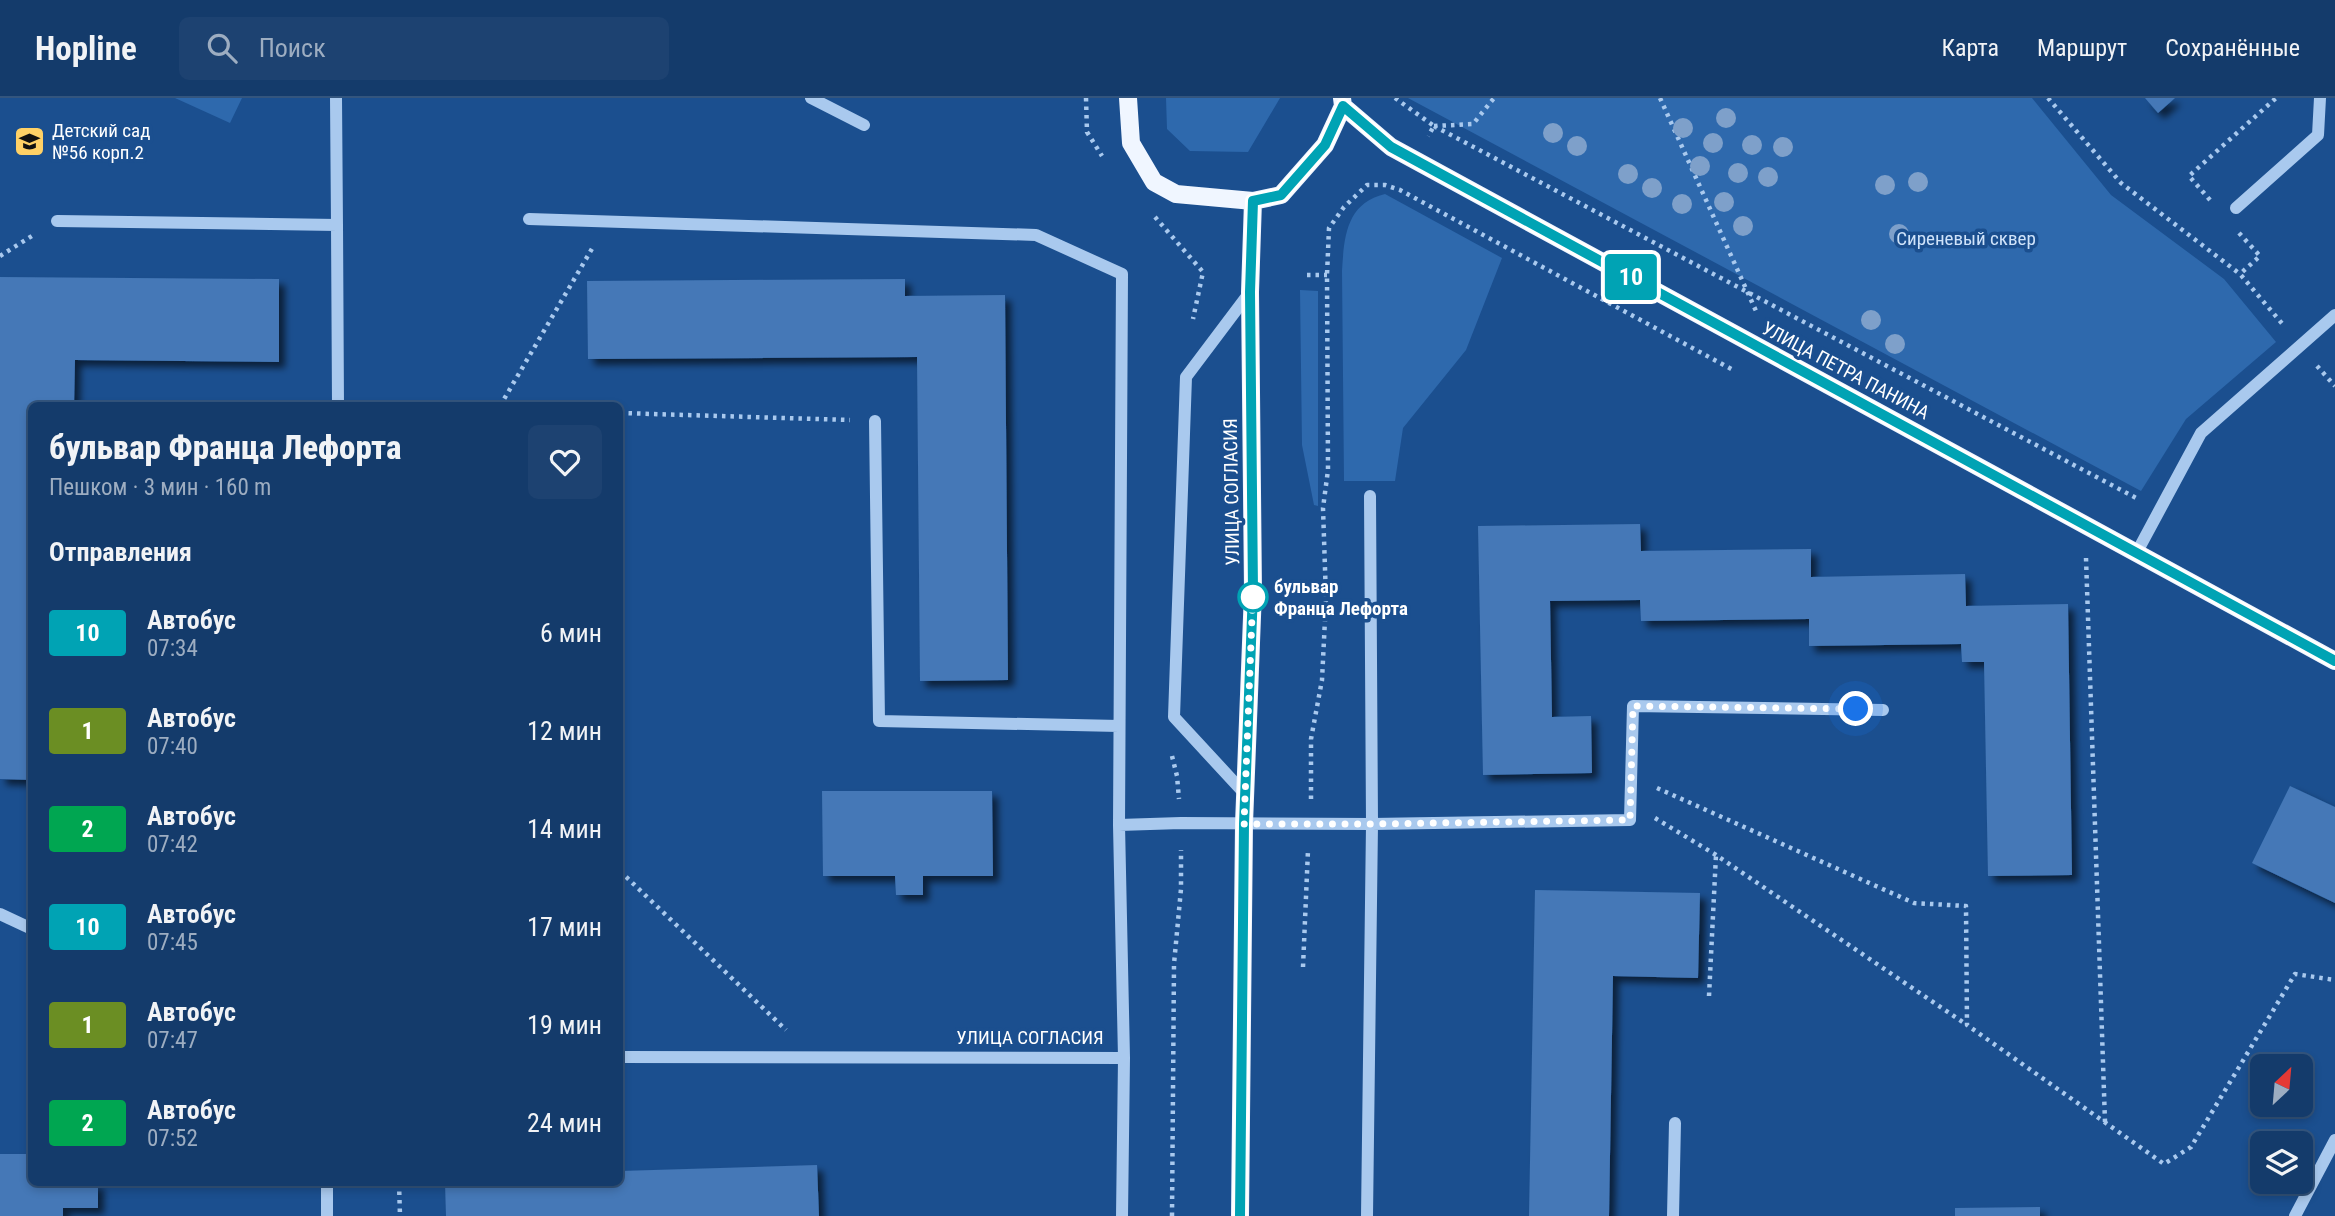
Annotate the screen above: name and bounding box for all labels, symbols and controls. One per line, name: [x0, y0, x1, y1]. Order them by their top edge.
search box: [179, 17, 669, 80]
text: Hopline: [35, 29, 137, 68]
icon: search: [203, 29, 241, 67]
text: Поиск: [259, 33, 326, 63]
text: Карта: [1942, 34, 1999, 62]
text: Маршрут: [2037, 34, 2127, 62]
text: Сохранённые: [2165, 34, 2300, 62]
place label: Детский сад №56 корп.2: [52, 119, 150, 164]
school or university icon: Детский сад №56 корп.2: [12, 124, 46, 158]
park label: Сиреневый сквер: [1896, 227, 2036, 250]
line badge: 10: [1600, 254, 1662, 300]
text: 10: [1619, 263, 1643, 291]
street label: УЛИЦА ПЕТРА ПАНИНА: [1758, 317, 1933, 424]
street label: УЛИЦА СОГЛАСИЯ: [1219, 418, 1244, 566]
button: heart: [528, 425, 602, 499]
text: бульвар Франца Лефорта: [49, 428, 402, 467]
text: Пешком · 3 мин · 160 m: [49, 474, 271, 501]
text: Отправления: [49, 537, 192, 567]
place label: бульвар Франца Лефорта: [1274, 575, 1408, 620]
marker: бульвар Франца Лефорта: [1238, 582, 1268, 612]
text: Автобус: [147, 605, 236, 635]
text: 6 мин: [540, 618, 602, 648]
text: 10: [75, 619, 100, 647]
text: 07:34: [147, 635, 198, 662]
your location: [1838, 691, 1873, 726]
text: Автобус: [147, 703, 236, 733]
text: 12 мин: [527, 716, 602, 746]
text: 1: [81, 717, 94, 745]
text: 07:40: [147, 733, 198, 760]
text: Автобус: [147, 801, 236, 831]
text: 14 мин: [527, 814, 602, 844]
text: 2: [81, 815, 94, 843]
text: 07:42: [147, 831, 198, 858]
text: Автобус: [147, 899, 236, 929]
text: 17 мин: [527, 912, 602, 942]
text: 10: [75, 913, 100, 941]
text: 07:45: [147, 929, 198, 956]
text: Автобус: [147, 997, 236, 1027]
text: 19 мин: [527, 1010, 602, 1040]
text: 1: [81, 1011, 94, 1039]
street label: УЛИЦА СОГЛАСИЯ: [956, 1026, 1104, 1049]
text: 07:47: [147, 1027, 198, 1054]
north arrow: [2250, 1054, 2314, 1116]
map controls: [2250, 1054, 2313, 1194]
text: Автобус: [147, 1095, 236, 1125]
text: 24 мин: [527, 1108, 602, 1138]
text: 2: [81, 1109, 94, 1137]
text: 07:52: [147, 1125, 198, 1152]
button: layers: [2250, 1131, 2313, 1194]

